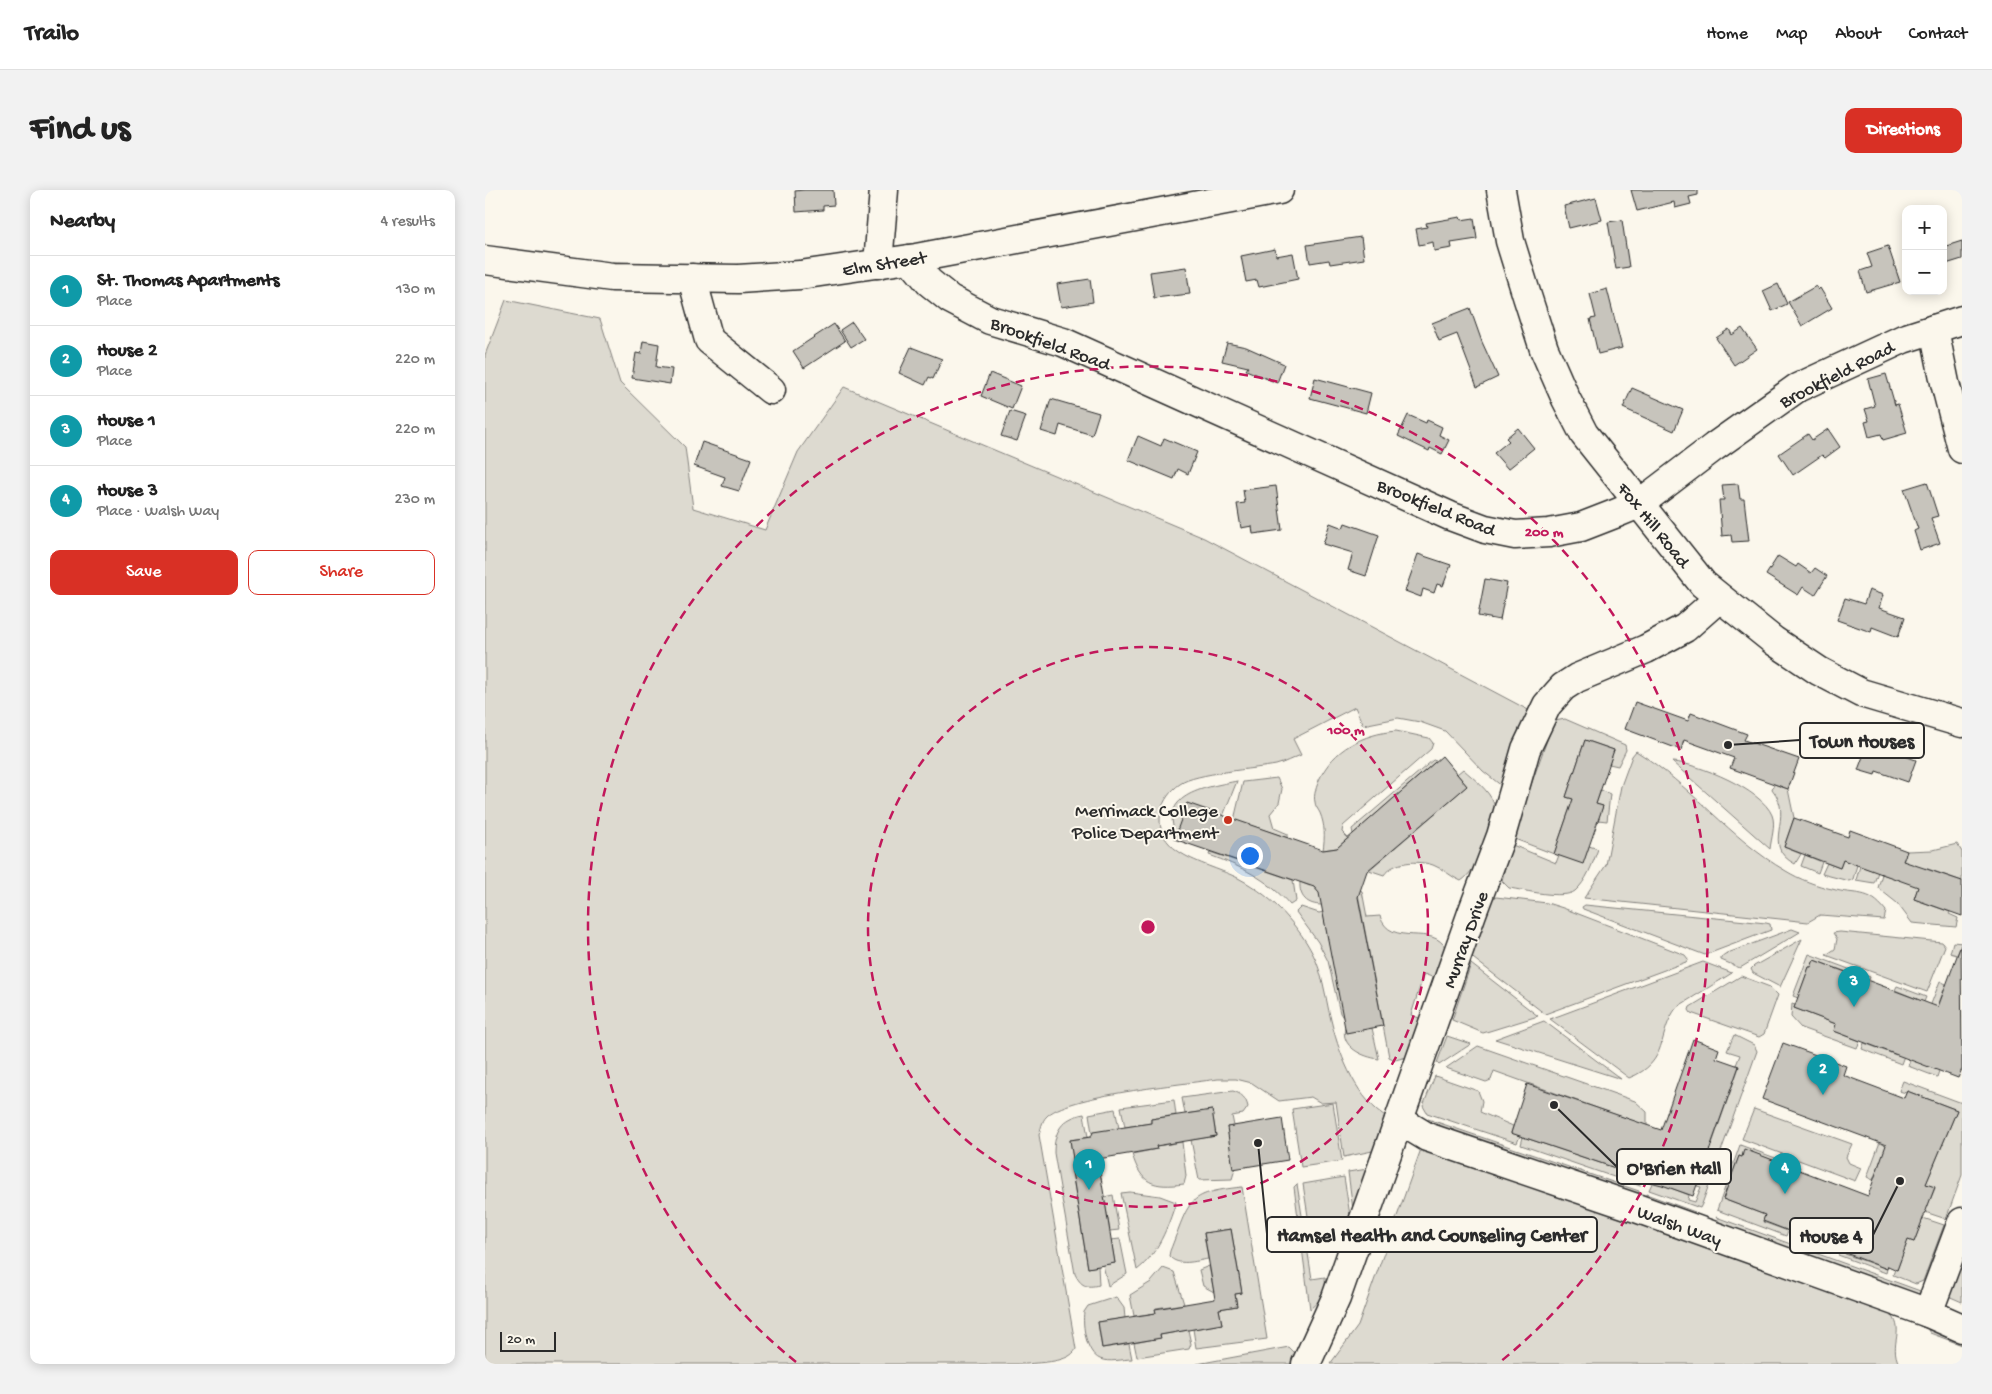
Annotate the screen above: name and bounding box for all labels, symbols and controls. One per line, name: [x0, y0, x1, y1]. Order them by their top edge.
text: Trailo: [25, 20, 79, 49]
text: Home: [1706, 24, 1748, 45]
text: Map: [1776, 24, 1807, 45]
text: About: [1835, 24, 1881, 45]
text: Contact: [1909, 24, 1967, 45]
button: Directions: [1845, 108, 1962, 153]
text: Find us: [30, 110, 130, 151]
map controls: [1902, 205, 1947, 295]
button: +: [1902, 205, 1947, 250]
text: Nearby: [50, 210, 115, 235]
text: 4 results: [380, 213, 435, 232]
street label: Elm Street: [841, 247, 930, 283]
button: −: [1902, 250, 1947, 295]
text: St. Thomas Apartments: [97, 270, 280, 293]
text: 1: [63, 281, 69, 300]
text: 130 m: [396, 281, 435, 300]
text: Place: [97, 293, 132, 312]
street label: Brookfield Road: [986, 313, 1115, 378]
street label: Brookfield Road: [1775, 336, 1900, 415]
text: House 2: [97, 340, 157, 363]
text: 2: [62, 351, 70, 370]
text: 220 m: [395, 351, 435, 370]
text: Place: [97, 363, 132, 382]
text: House 1: [97, 410, 156, 433]
text: 3: [62, 421, 70, 440]
text: 220 m: [395, 421, 435, 440]
text: Place: [97, 433, 132, 452]
street label: Brookfield Road: [1372, 475, 1500, 544]
street label: Fox Hill Road: [1610, 478, 1695, 575]
text: House 3: [97, 480, 158, 503]
text: 4: [62, 491, 70, 510]
text: 230 m: [395, 491, 435, 510]
text: Place · Walsh Way: [97, 503, 219, 522]
text: 200 m: [1525, 524, 1564, 542]
button: Save: [50, 550, 238, 595]
button: Share: [248, 550, 435, 595]
text: 100 m: [1326, 722, 1365, 740]
callout: Town Houses: [1800, 723, 1924, 758]
text: Town Houses: [1808, 732, 1916, 755]
place label: Merrimack College Police Department: [1071, 801, 1220, 846]
marker: Merrimack College Police Department: [1222, 814, 1234, 826]
your location: [1237, 843, 1263, 869]
street label: Murray Drive: [1439, 888, 1495, 992]
centre of rings: [1139, 918, 1157, 936]
pin: 3: [1838, 966, 1870, 1007]
pin: 2: [1807, 1054, 1839, 1095]
pin: 1: [1073, 1149, 1105, 1190]
callout: O'Brien Hall: [1617, 1149, 1731, 1184]
pin: 4: [1769, 1153, 1801, 1194]
text: O'Brien Hall: [1627, 1159, 1722, 1182]
street label: Walsh Way: [1633, 1201, 1725, 1253]
callout: Hamsel Health and Counseling Center: [1267, 1217, 1597, 1252]
callout: House 4: [1790, 1218, 1873, 1253]
text: Hamsel Health and Counseling Center: [1277, 1226, 1589, 1249]
text: House 4: [1799, 1227, 1863, 1250]
scale bar: [500, 1329, 556, 1352]
text: 20 m: [507, 1332, 535, 1349]

